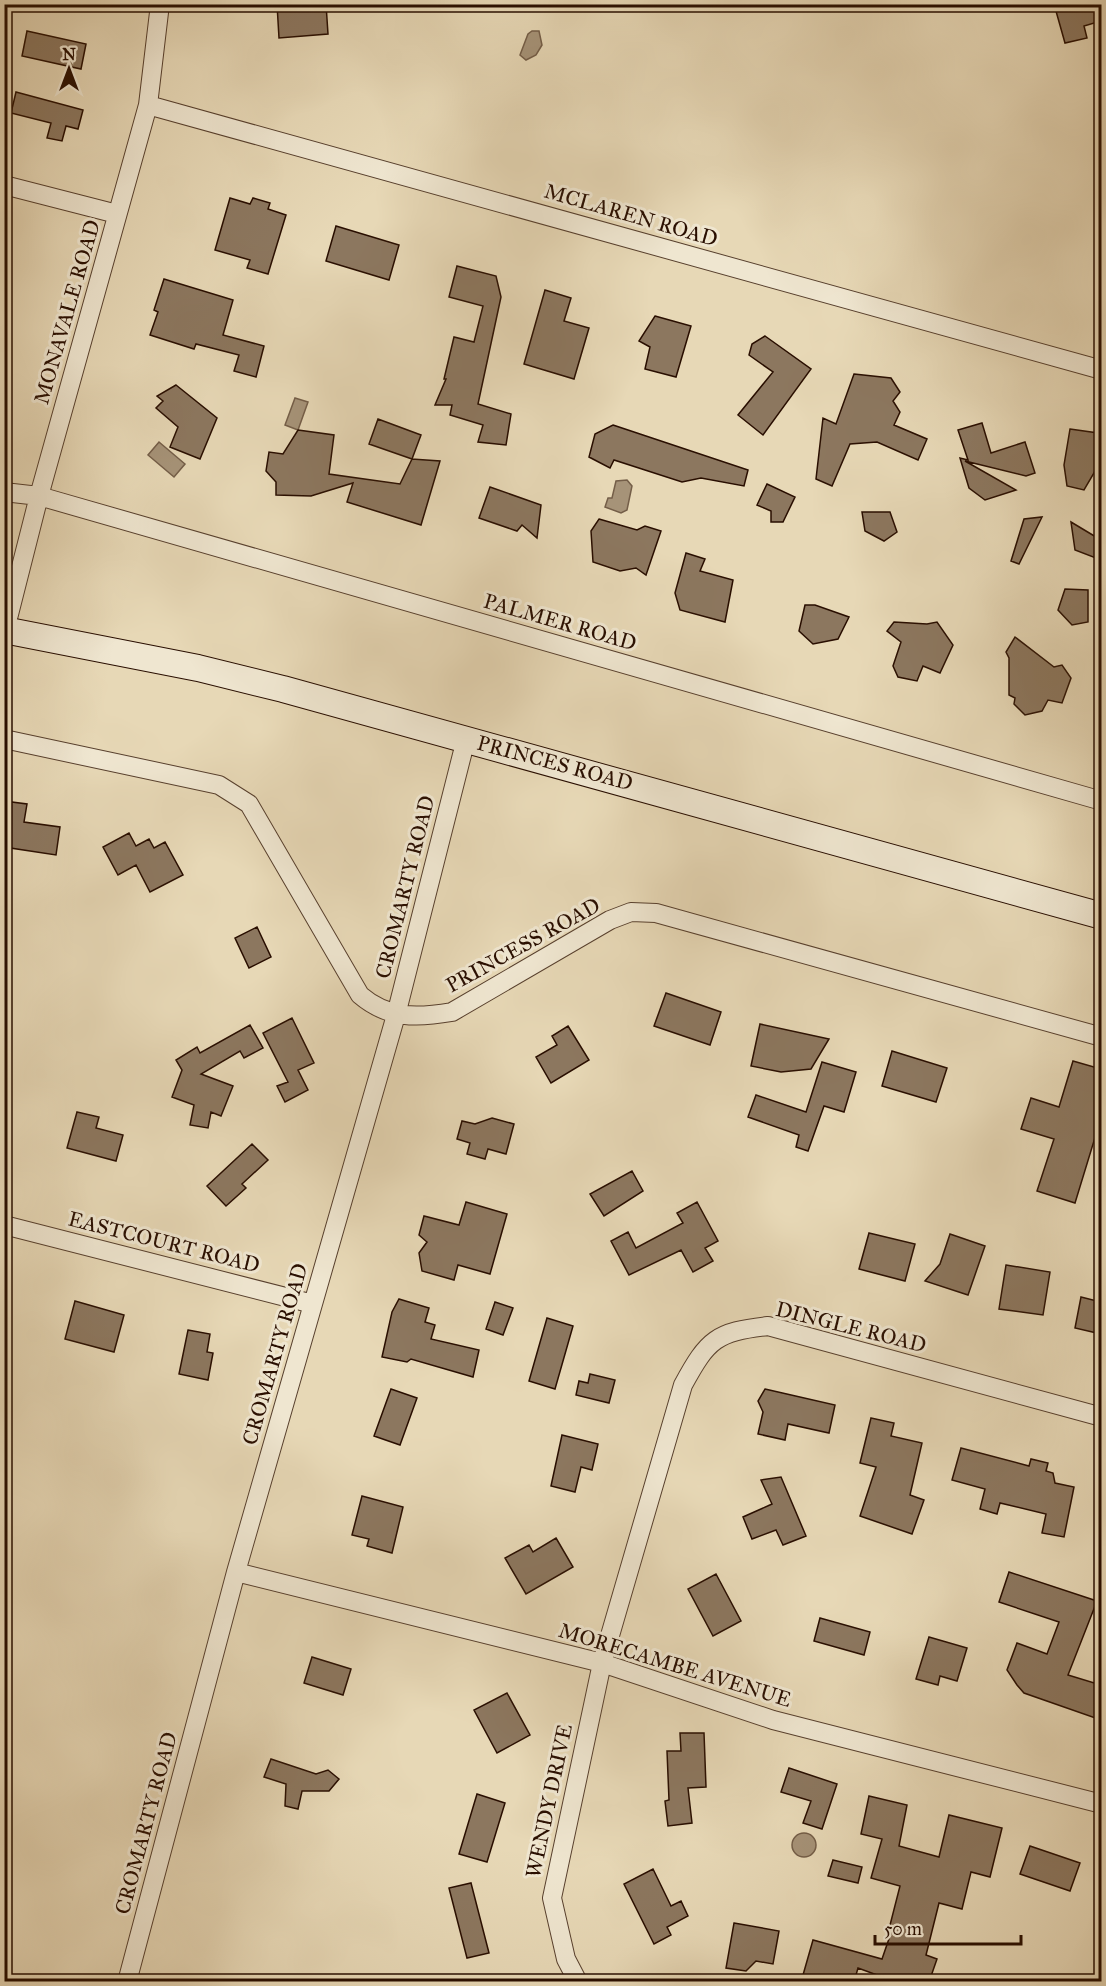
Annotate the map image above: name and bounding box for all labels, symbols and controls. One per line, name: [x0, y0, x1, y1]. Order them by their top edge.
north arrow: [39, 39, 99, 99]
text: N: [62, 45, 76, 64]
street label: MCLAREN ROAD: [541, 178, 721, 252]
street label: MONAVALE ROAD: [28, 217, 106, 407]
street label: PALMER ROAD: [481, 588, 639, 656]
street label: PRINCES ROAD: [474, 730, 636, 796]
street label: CROMARTY ROAD: [370, 793, 440, 981]
street label: PRINCESS ROAD: [441, 892, 605, 998]
street label: EASTCOURT ROAD: [66, 1206, 262, 1278]
street label: CROMARTY ROAD: [237, 1260, 313, 1448]
street label: DINGLE ROAD: [773, 1296, 929, 1358]
street label: MORECAMBE AVENUE: [555, 1617, 795, 1713]
street label: WENDY DRIVE: [520, 1722, 578, 1880]
street label: CROMARTY ROAD: [109, 1729, 183, 1917]
scale bar: [875, 1908, 1020, 1946]
text: 50 m: [884, 1918, 922, 1940]

